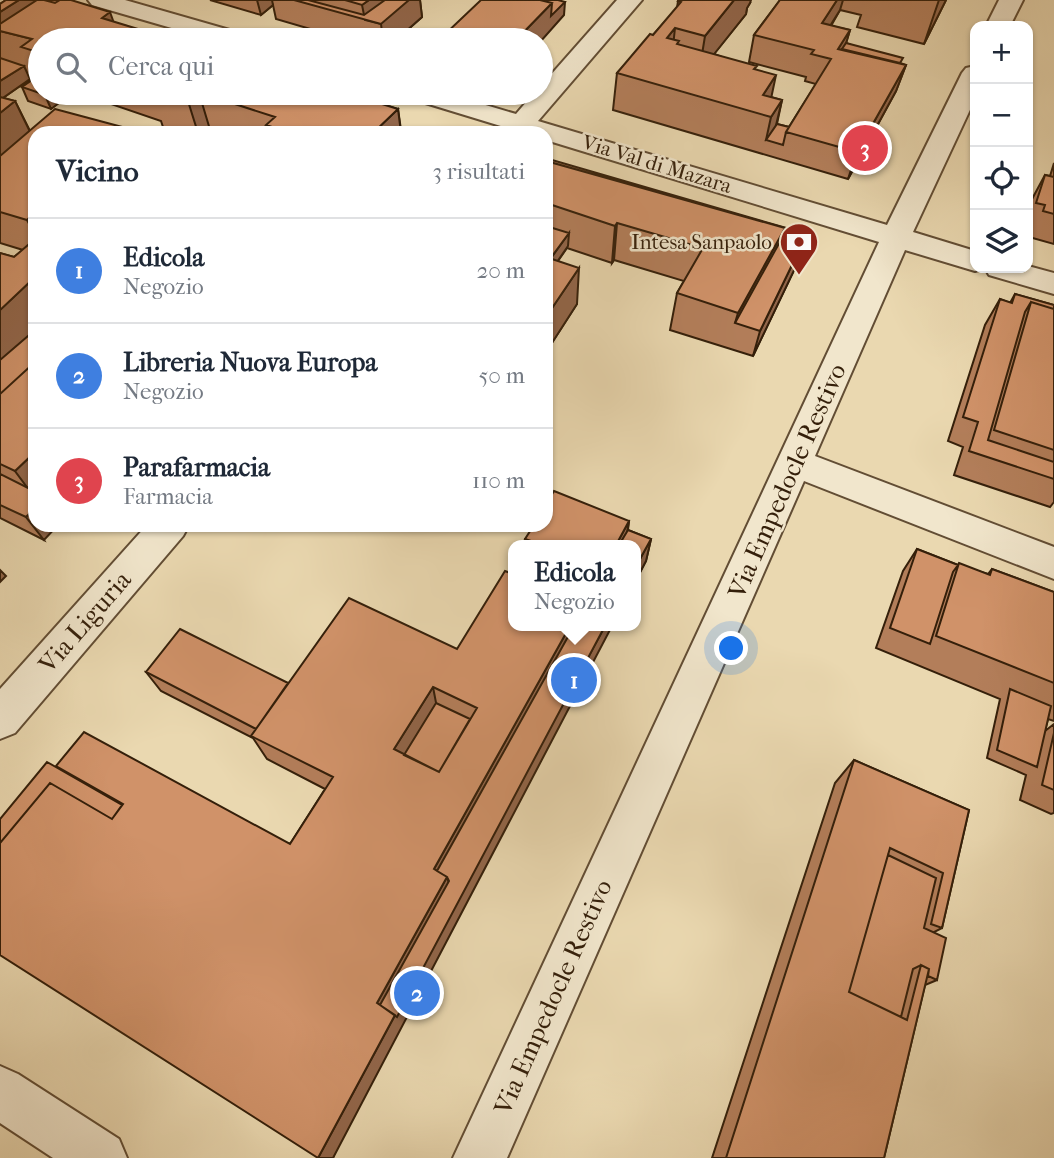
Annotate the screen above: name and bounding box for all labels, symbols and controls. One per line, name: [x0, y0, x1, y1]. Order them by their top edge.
map controls: [970, 21, 1033, 273]
button: +: [970, 21, 1033, 84]
search box: [28, 28, 553, 105]
icon: search: [52, 48, 90, 86]
text: Cerca qui: [108, 51, 214, 82]
button: −: [970, 84, 1033, 147]
pin: 3: [842, 122, 888, 174]
street label: Via Val di Mazara: [578, 130, 735, 198]
button: locate: [970, 147, 1033, 210]
text: Vicino: [56, 154, 139, 189]
text: 3 risultati: [432, 158, 525, 185]
button: layers: [970, 210, 1033, 273]
bank icon: Intesa Sanpaolo: [778, 221, 820, 276]
place label: Intesa Sanpaolo: [631, 230, 772, 254]
text: Edicola: [123, 242, 204, 273]
text: 1: [75, 257, 83, 284]
text: 20 m: [476, 257, 525, 284]
text: Negozio: [123, 273, 204, 300]
text: Libreria Nuova Europa: [123, 347, 377, 378]
street label: Via Empedocle Restivo: [721, 359, 853, 604]
text: 2: [73, 362, 85, 389]
text: 50 m: [478, 362, 525, 389]
text: Negozio: [123, 378, 204, 405]
text: Parafarmacia: [123, 452, 270, 483]
text: 3: [74, 467, 84, 494]
text: 110 m: [472, 467, 525, 494]
text: Farmacia: [123, 483, 213, 510]
popup: [508, 540, 641, 631]
text: Edicola: [534, 557, 615, 588]
street label: Via Liguria: [32, 564, 138, 680]
text: Negozio: [534, 588, 615, 615]
your location: [714, 631, 748, 665]
pin: 1: [551, 654, 597, 706]
street label: Via Empedocle Restivo: [487, 875, 619, 1120]
pin: 2: [394, 967, 440, 1019]

